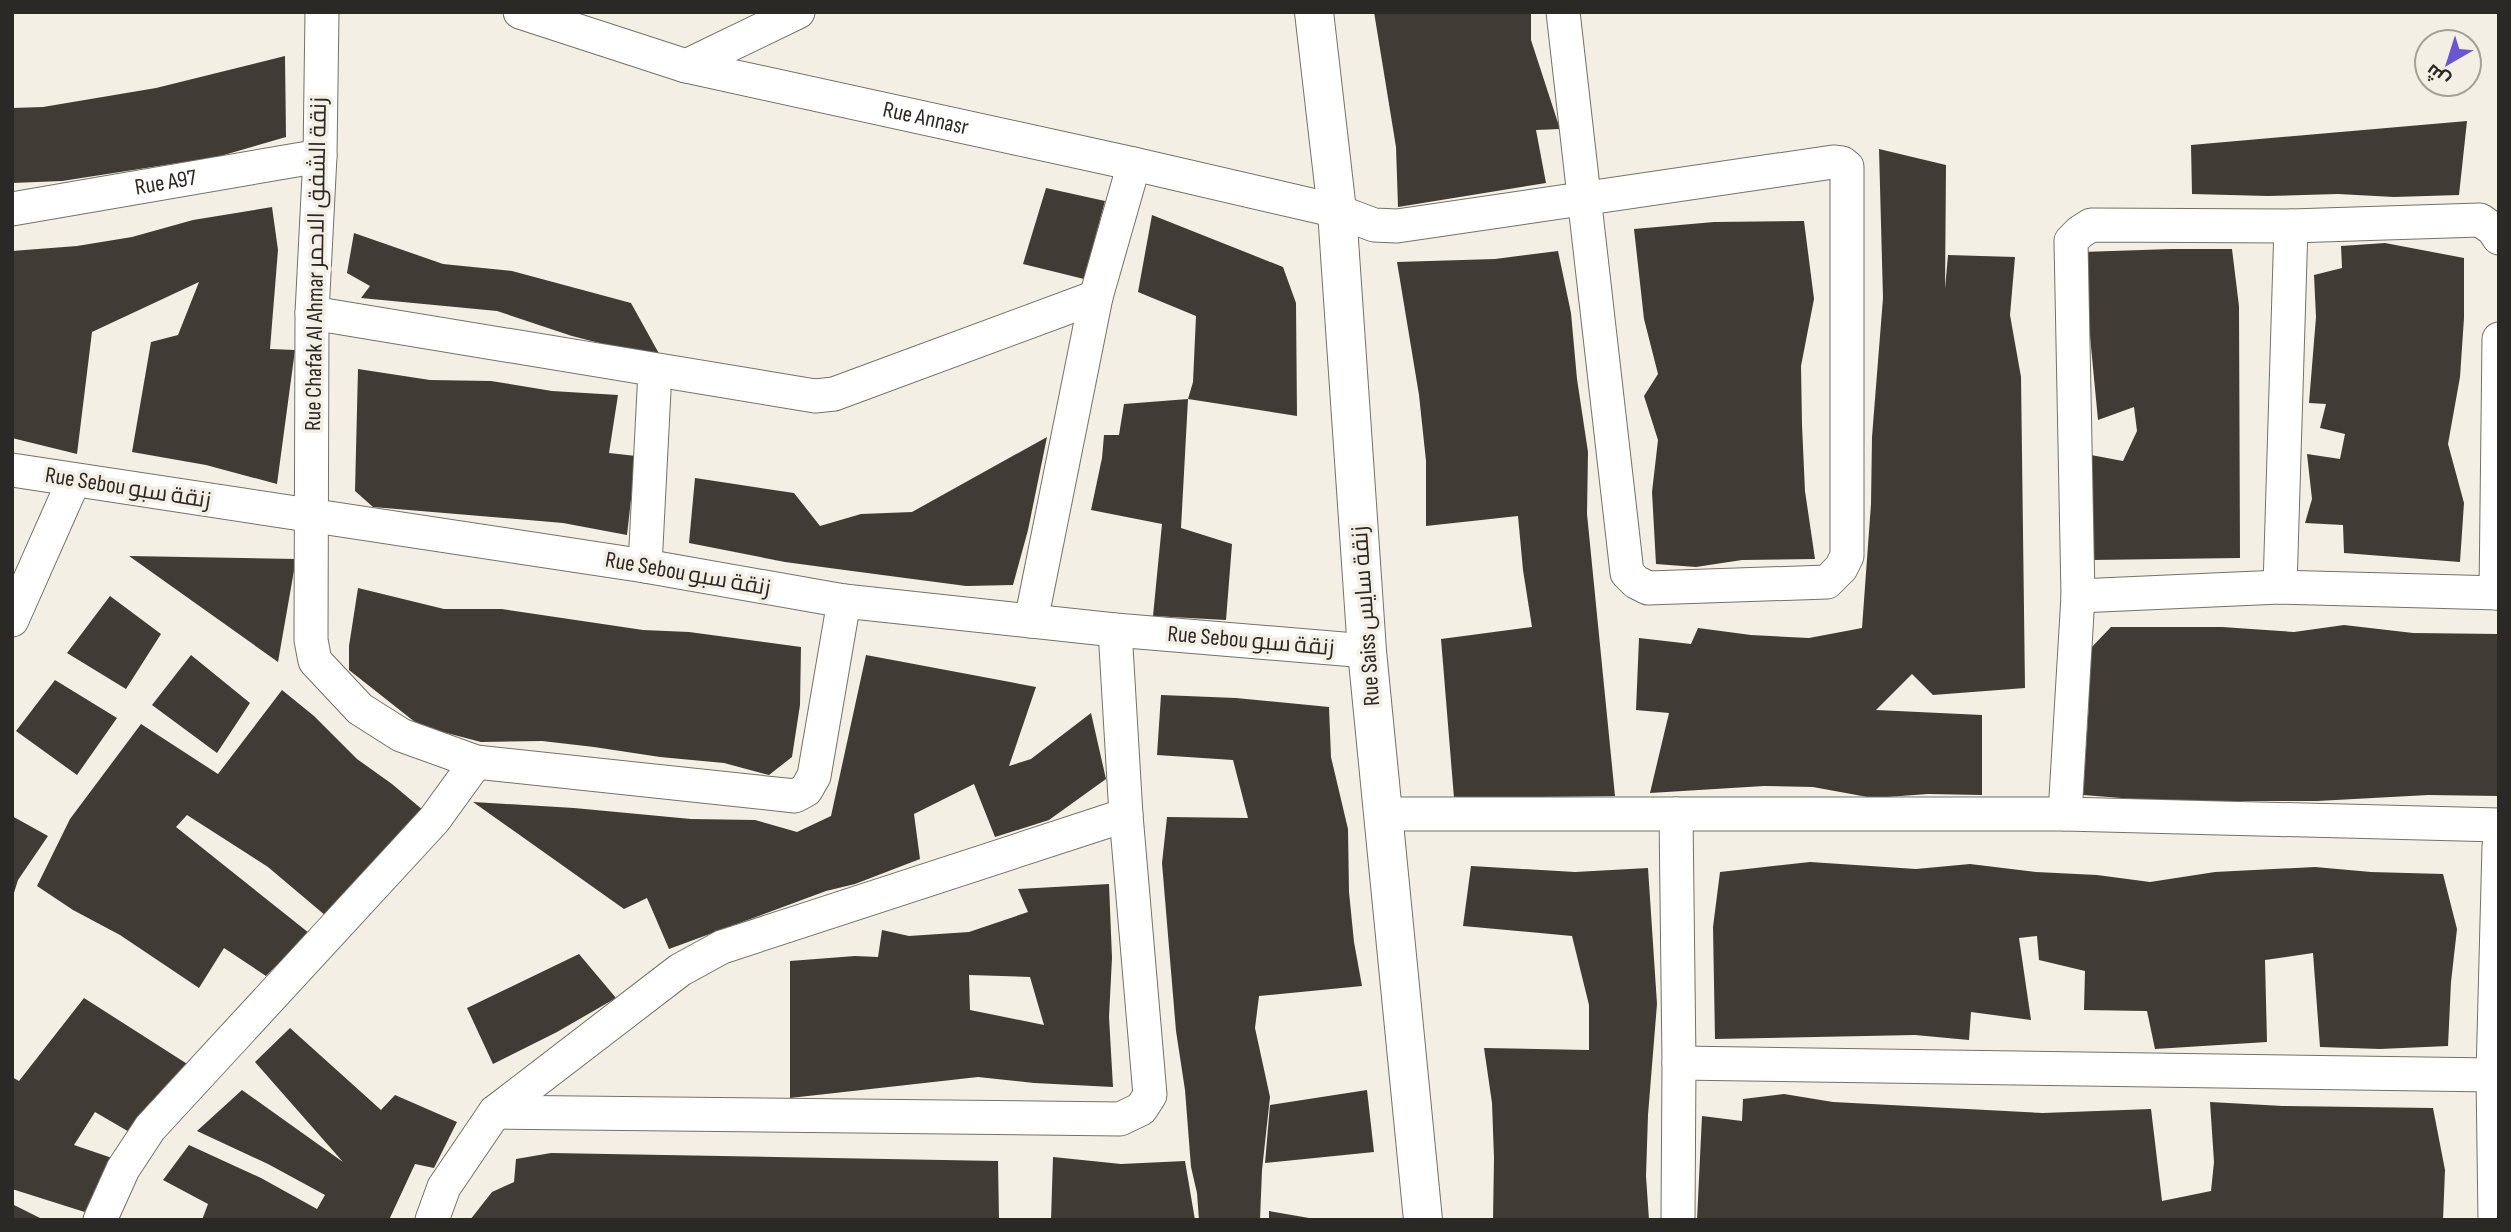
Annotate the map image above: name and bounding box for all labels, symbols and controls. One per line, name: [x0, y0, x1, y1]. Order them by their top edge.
north arrow: [2413, 28, 2483, 98]
text: ش: [2422, 58, 2455, 92]
street label: Rue Annasr: [880, 95, 972, 141]
street label: Rue Chafak Al Ahmar زنقة الشفق الاحمر: [299, 97, 333, 431]
street label: Rue A97: [133, 163, 199, 202]
street label: Rue Sebou زنقة سبو: [43, 461, 213, 515]
street label: Rue Saiss زنقة سايس: [1346, 525, 1386, 707]
street label: Rue Sebou زنقة سبو: [603, 546, 773, 602]
street label: Rue Sebou زنقة سبو: [1166, 620, 1336, 662]

